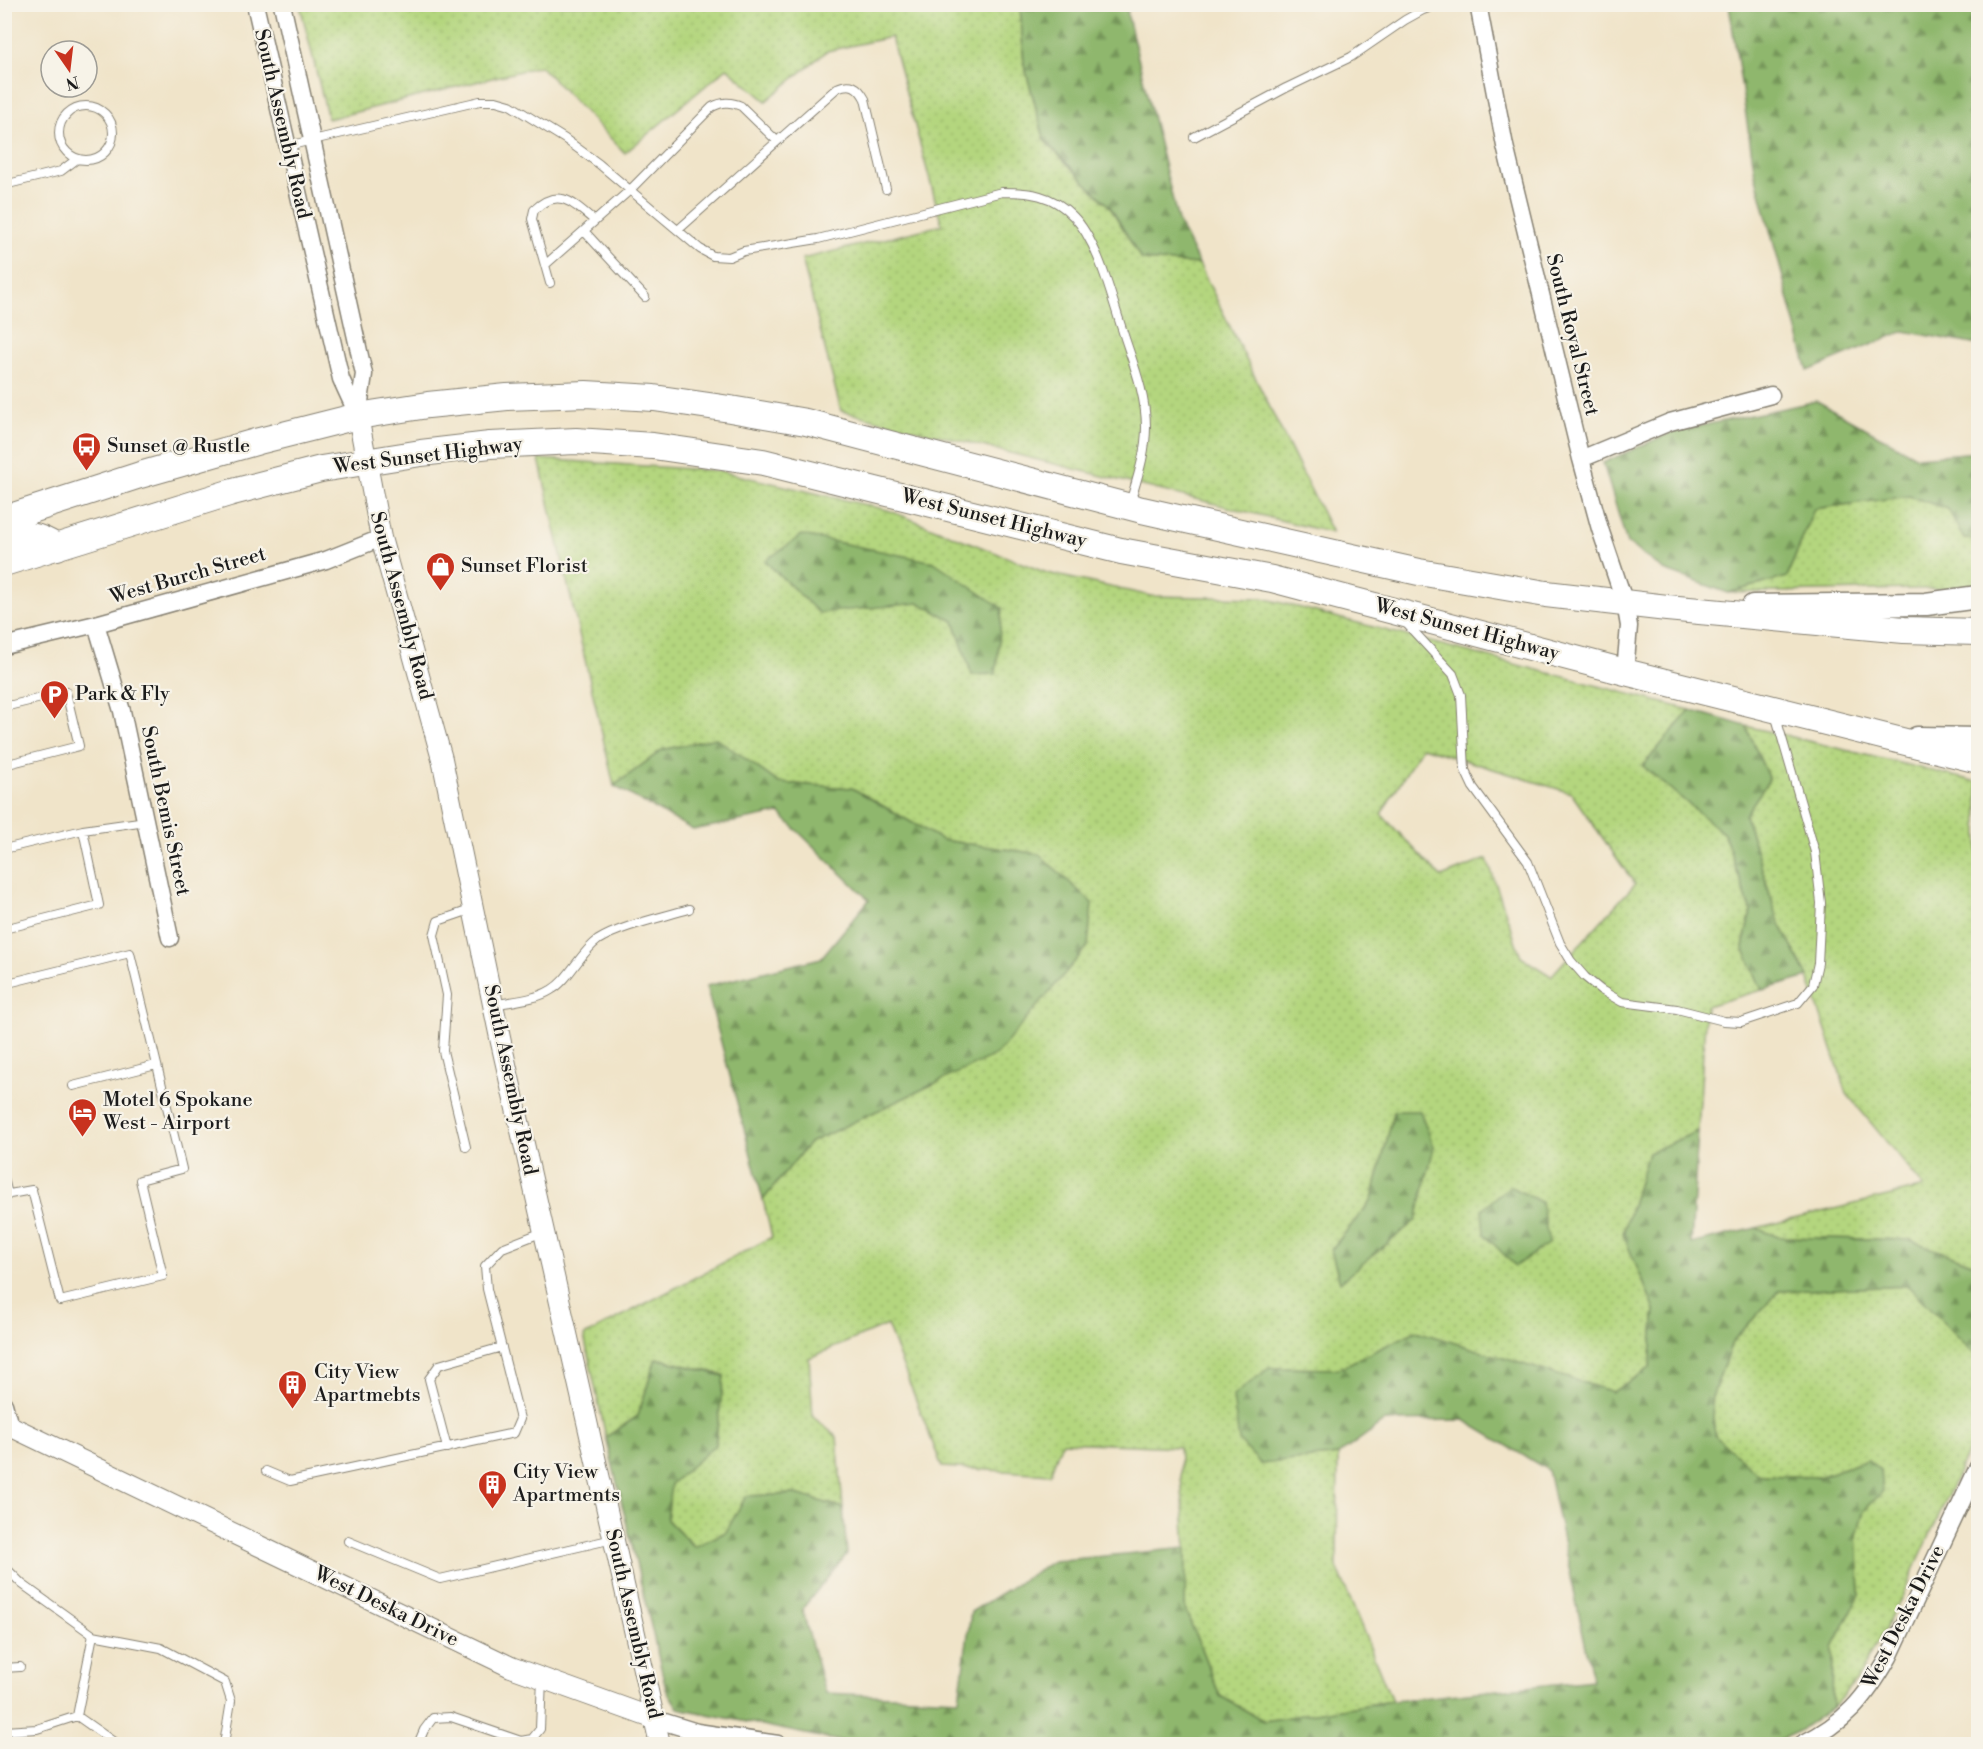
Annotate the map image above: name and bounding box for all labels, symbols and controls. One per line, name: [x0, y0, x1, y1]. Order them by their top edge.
street label: South Assembly Road: [248, 27, 316, 222]
north arrow: [39, 39, 99, 99]
text: N: [63, 71, 81, 94]
street label: South Royal Street: [1540, 251, 1604, 419]
bus stop icon: Sunset @ Rustle: [70, 430, 102, 472]
street label: West Sunset Highway: [331, 432, 524, 480]
place label: Sunset @ Rustle: [107, 434, 250, 459]
street label: West Sunset Highway: [898, 484, 1090, 554]
street label: South Assembly Road: [364, 509, 438, 704]
street label: West Burch Street: [106, 542, 269, 611]
shop icon: Sunset Florist: [424, 550, 456, 592]
place label: Sunset Florist: [461, 554, 588, 579]
street label: West Sunset Highway: [1371, 593, 1562, 667]
parking icon: Park & Fly: [38, 678, 70, 720]
place label: Park & Fly: [75, 682, 170, 707]
street label: South Bemis Street: [135, 724, 195, 898]
street label: South Assembly Road: [478, 983, 543, 1178]
place label: Motel 6 Spokane West - Airport: [102, 1088, 253, 1136]
hotel icon: Motel 6 Spokane West - Airport: [66, 1096, 98, 1138]
place label: City View Apartmebts: [313, 1360, 421, 1408]
building icon: City View Apartmebts: [277, 1368, 309, 1410]
place label: City View Apartments: [512, 1460, 620, 1508]
building icon: City View Apartments: [476, 1468, 508, 1510]
street label: South Assembly Road: [599, 1527, 667, 1722]
street label: West Deska Drive: [1857, 1541, 1951, 1694]
street label: West Deska Drive: [309, 1561, 462, 1653]

